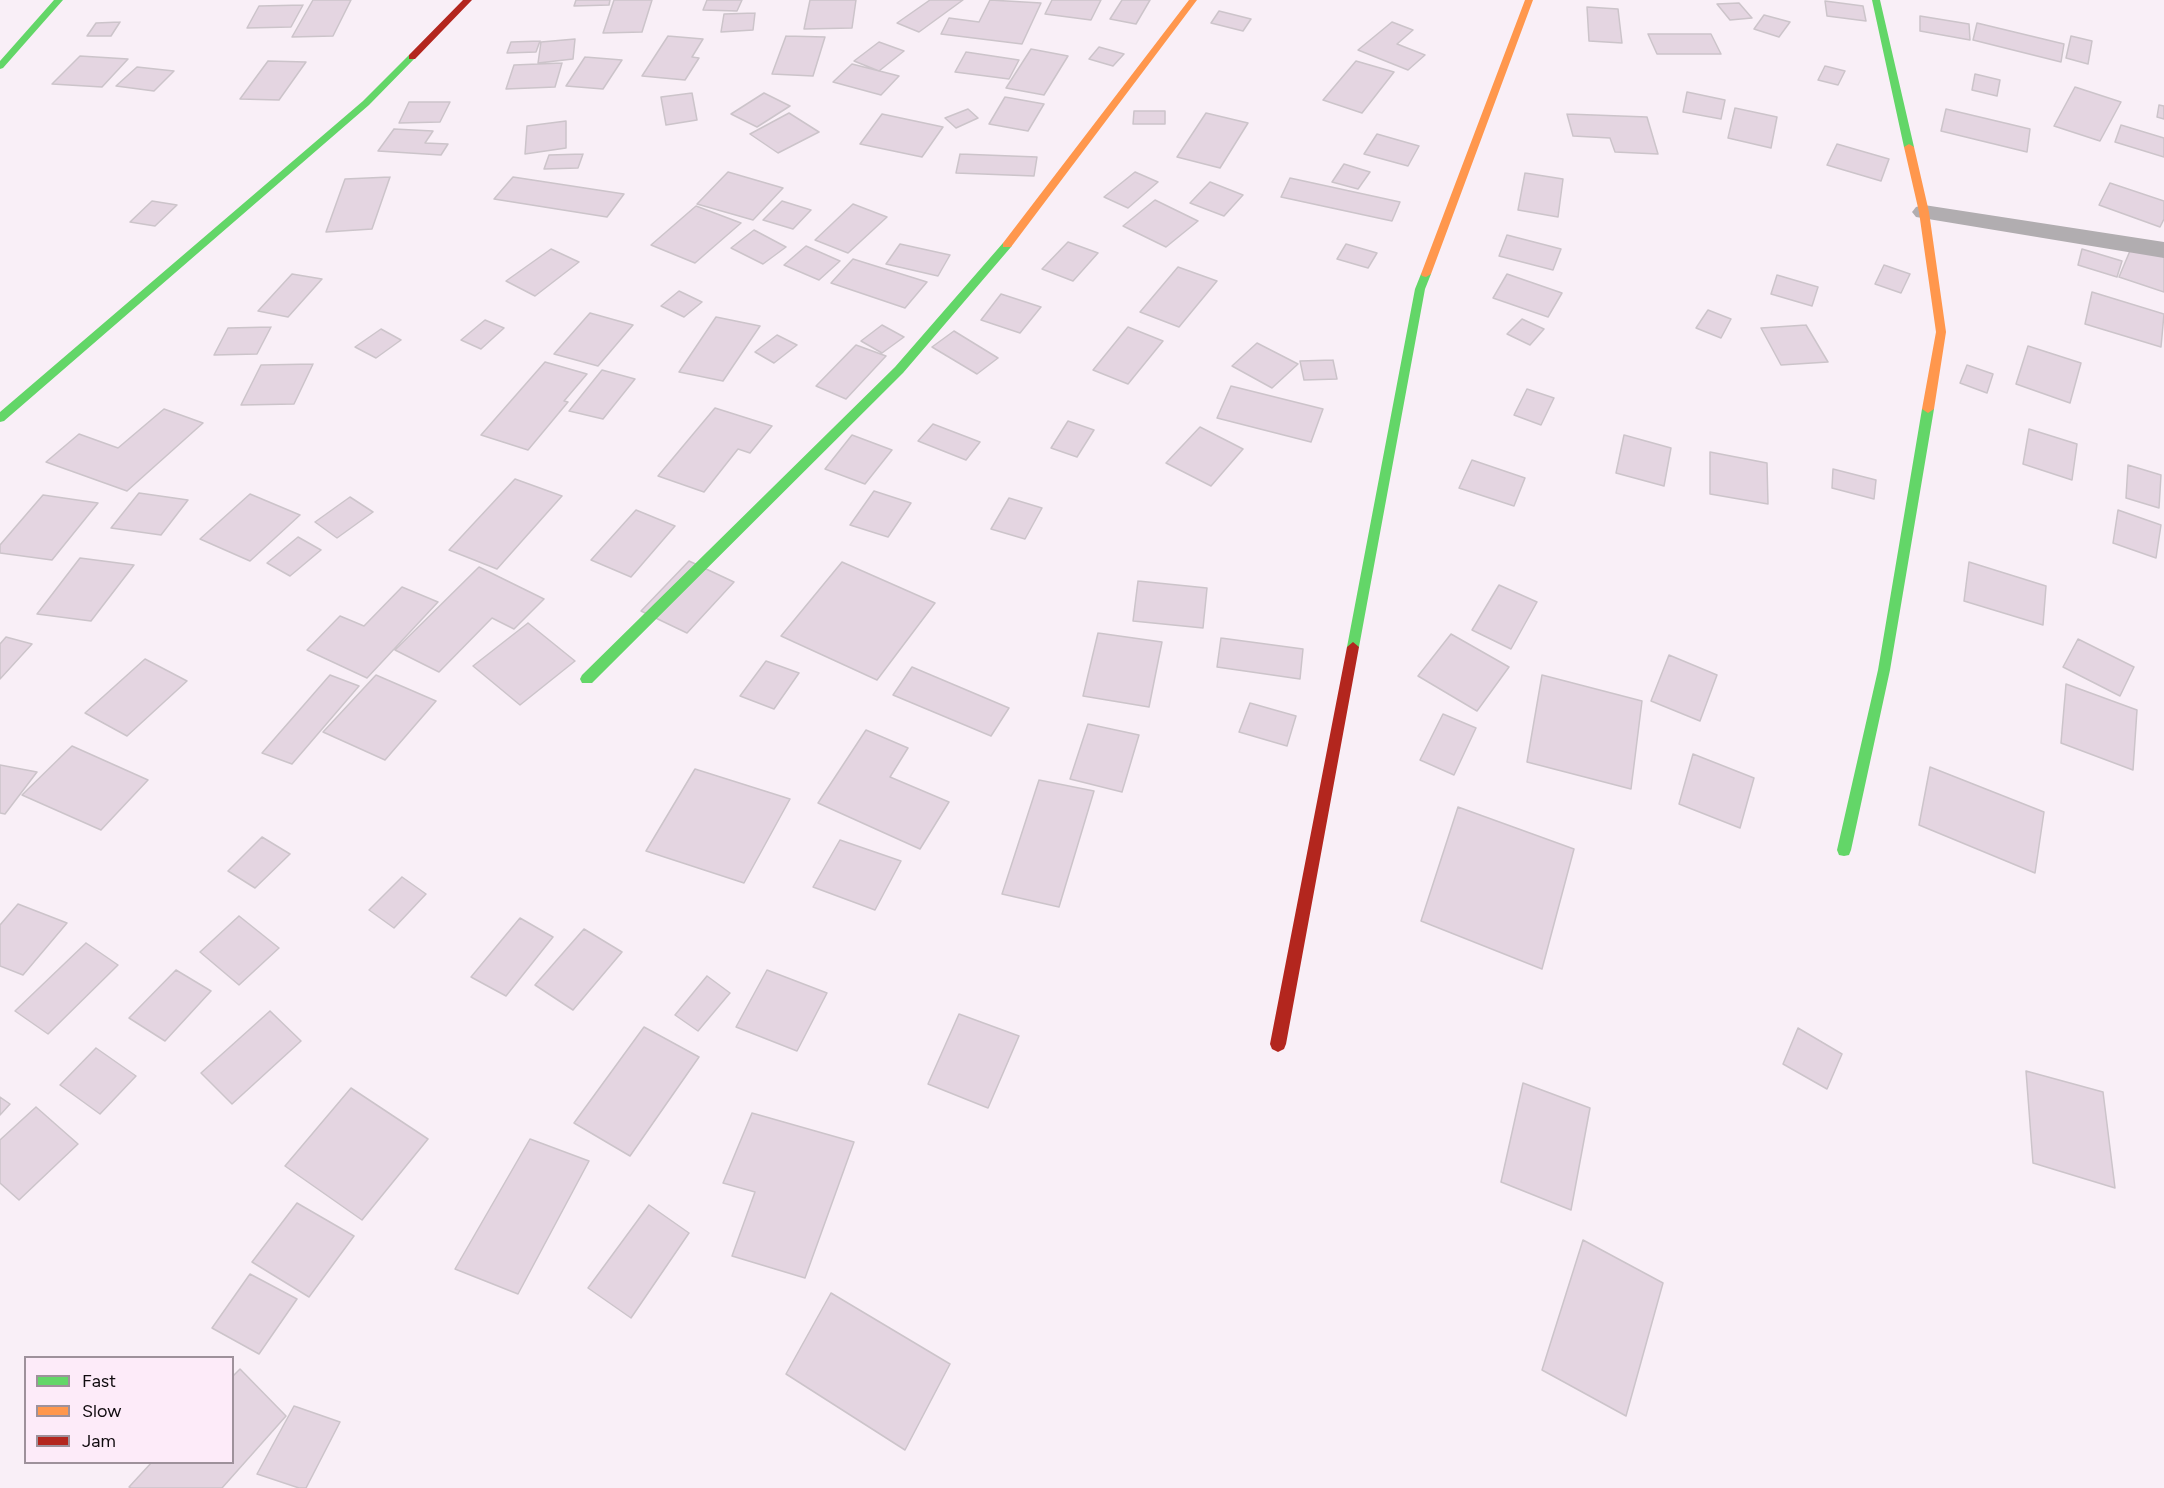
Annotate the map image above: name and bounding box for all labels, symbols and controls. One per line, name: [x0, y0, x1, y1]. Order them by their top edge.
legend: [24, 1356, 234, 1464]
text: Fast: [82, 1370, 116, 1392]
text: Slow: [82, 1400, 121, 1422]
text: Jam: [82, 1430, 116, 1452]

